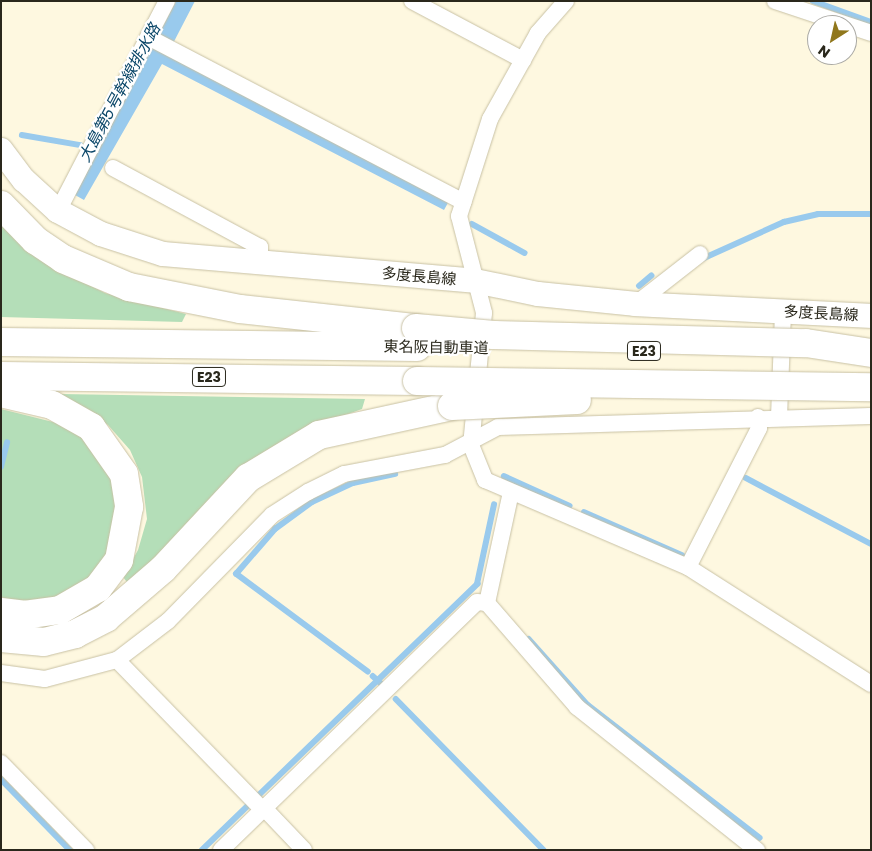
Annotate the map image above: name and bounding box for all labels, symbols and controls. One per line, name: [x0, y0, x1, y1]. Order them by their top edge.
north arrow: [807, 15, 857, 65]
water label: 大島第5号幹線排水路: [75, 20, 165, 166]
text: N: [814, 40, 834, 63]
street label: 多度長島線: [381, 264, 457, 288]
street label: 多度長島線: [783, 302, 859, 324]
street label: 東名阪自動車道: [383, 337, 489, 357]
road number: E23: [626, 340, 662, 362]
road number: E23: [192, 366, 226, 388]

